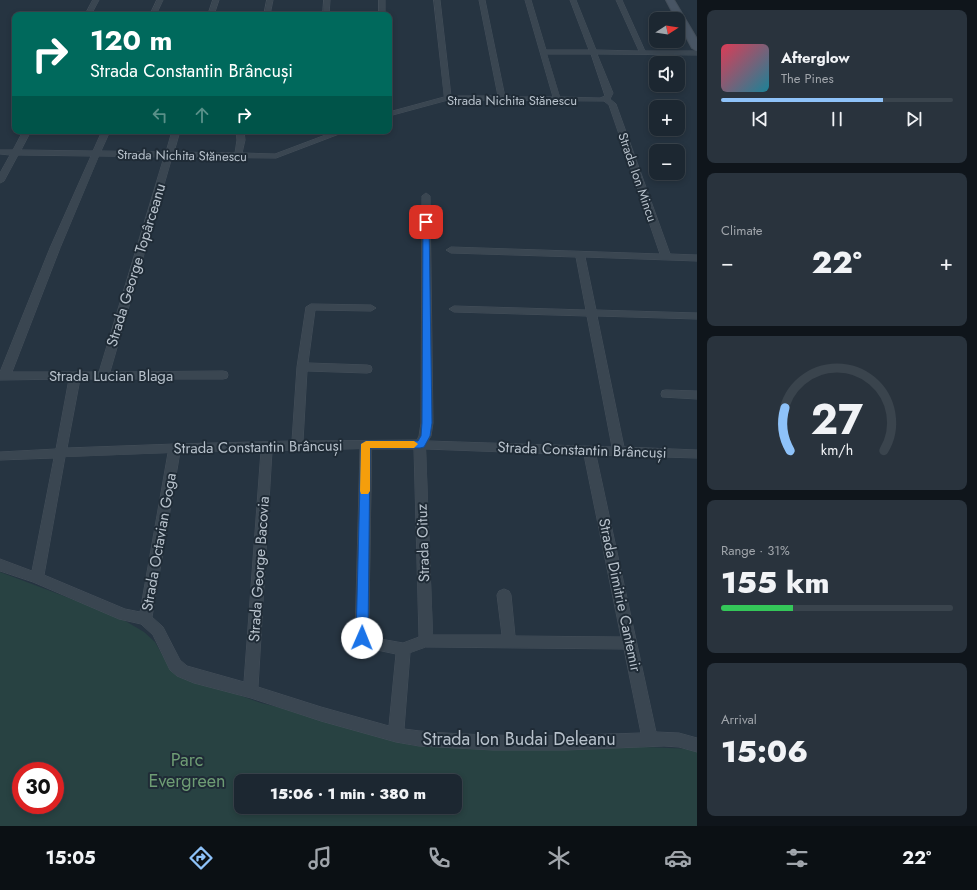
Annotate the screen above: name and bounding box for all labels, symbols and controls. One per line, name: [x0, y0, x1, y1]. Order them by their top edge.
north arrow: [649, 12, 685, 48]
map controls: [649, 12, 685, 180]
text: 120 m: [90, 20, 173, 61]
icon: right: [24, 28, 76, 80]
text: Afterglow: [781, 47, 850, 69]
button: sound: [649, 56, 685, 92]
text: Strada Constantin Brâncuși: [90, 58, 293, 84]
text: The Pines: [781, 69, 834, 88]
street label: Strada Nichita Stănescu: [447, 91, 577, 110]
button: +: [649, 100, 685, 136]
icon: left: [149, 104, 171, 126]
icon: ahead: [191, 104, 213, 126]
icon: right: [233, 104, 255, 126]
icon: previous: [749, 108, 771, 130]
icon: pause: [826, 108, 848, 130]
icon: next: [903, 108, 925, 130]
street label: Strada Ion Mincu: [613, 130, 662, 224]
button: −: [649, 144, 685, 180]
street label: Strada Nichita Stănescu: [117, 145, 247, 166]
street label: Strada George Topârceanu: [101, 181, 171, 349]
pin: [409, 205, 443, 239]
icon: arrive: [415, 211, 437, 233]
text: Climate: [721, 221, 762, 240]
text: 22°: [812, 241, 862, 284]
text: −: [721, 246, 734, 278]
text: +: [939, 246, 953, 278]
street label: Strada Lucian Blaga: [49, 365, 173, 387]
text: 27: [811, 389, 863, 450]
street label: Strada Constantin Brâncuși: [173, 435, 343, 459]
street label: Strada Constantin Brâncuși: [497, 436, 667, 464]
text: km/h: [821, 440, 853, 460]
street label: Strada Octavian Goga: [136, 471, 182, 613]
street label: Strada George Bacovia: [243, 495, 275, 643]
street label: Strada Oituz: [411, 503, 435, 583]
street label: Strada Dimitrie Cantemir: [593, 516, 647, 675]
text: Range · 31%: [721, 541, 790, 560]
text: 155 km: [721, 561, 829, 604]
position arrow: [341, 617, 383, 659]
text: Arrival: [721, 710, 757, 729]
street label: Strada Ion Budai Deleanu: [422, 726, 616, 752]
text: 15:06: [721, 730, 808, 773]
park label: Parc Evergreen: [149, 747, 225, 794]
speed limit sign: 30: [12, 762, 64, 814]
text: 15:06 · 1 min · 380 m: [270, 783, 426, 805]
icon: directions: [187, 844, 215, 872]
icon: music: [306, 844, 334, 872]
icon: phone: [425, 844, 453, 872]
icon: climate: [545, 844, 573, 872]
icon: car: [664, 844, 692, 872]
icon: filters: [783, 844, 811, 872]
text: 15:05: [46, 845, 96, 871]
text: 22°: [902, 845, 931, 871]

